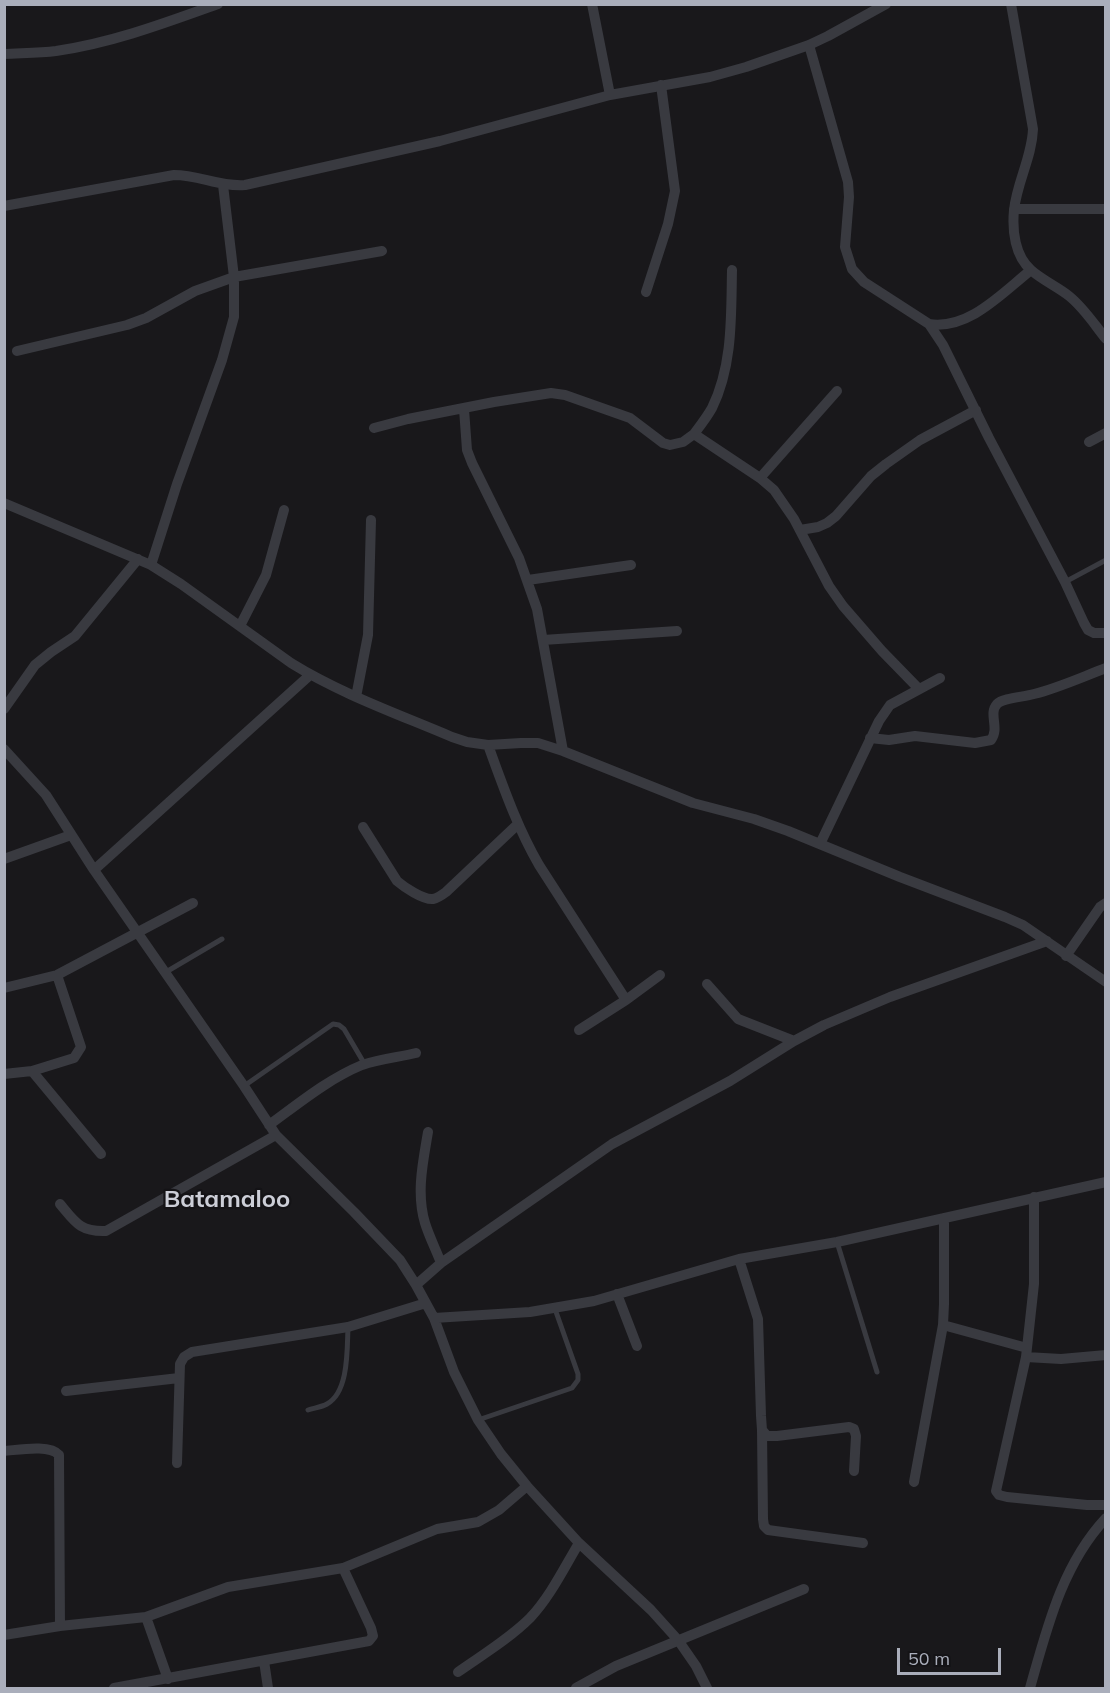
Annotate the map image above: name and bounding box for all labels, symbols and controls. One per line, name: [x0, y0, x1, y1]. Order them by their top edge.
district label: Batamaloo: [164, 1186, 290, 1214]
scale bar: [900, 1636, 1004, 1674]
text: 50 m: [908, 1647, 950, 1670]

